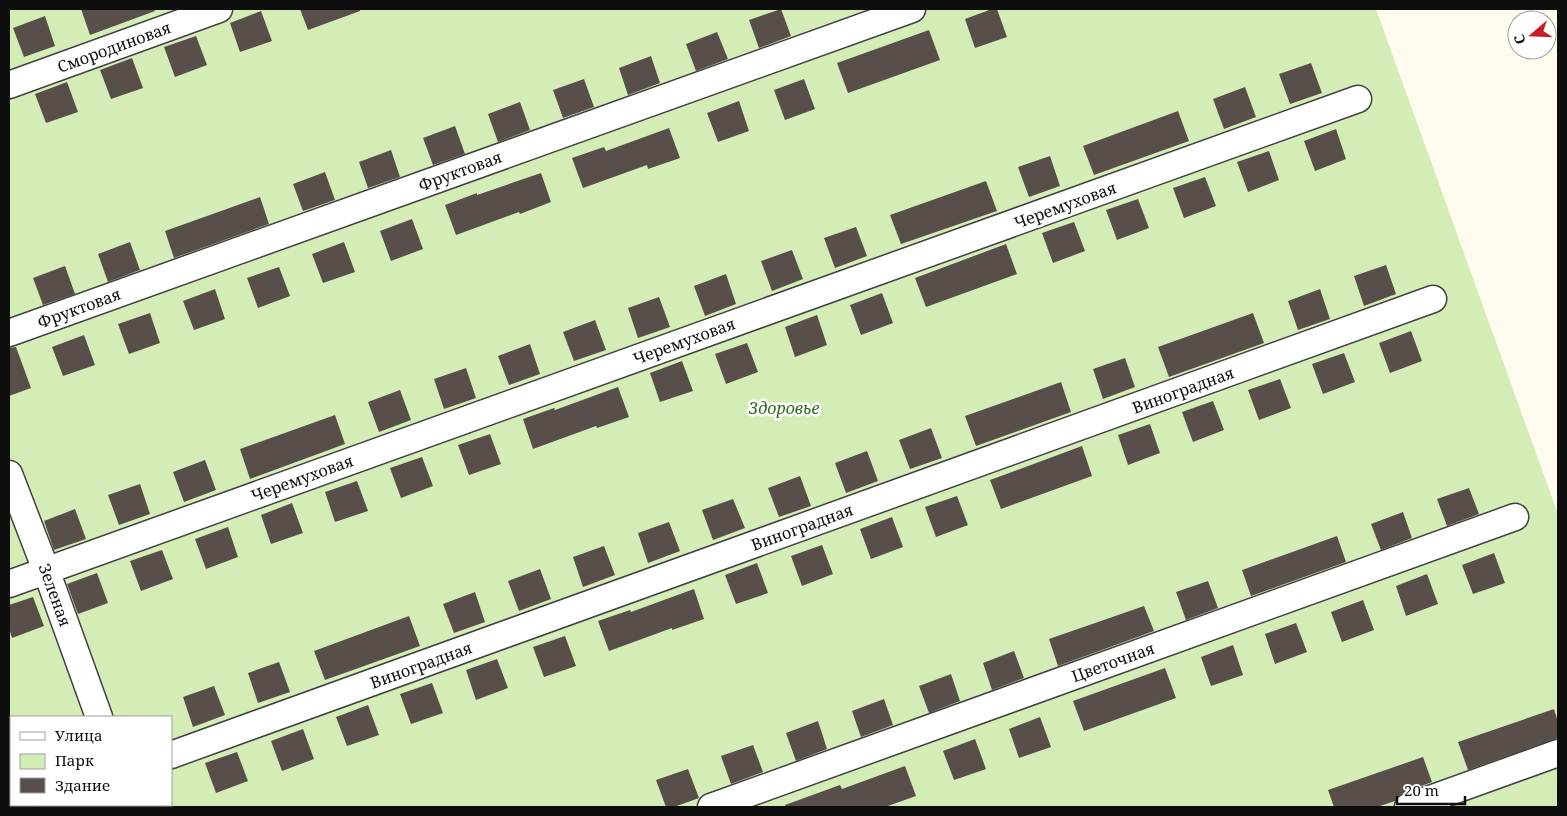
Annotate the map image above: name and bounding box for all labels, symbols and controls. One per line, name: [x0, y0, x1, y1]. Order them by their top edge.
north arrow: [1507, 10, 1557, 60]
street label: Смородиновая: [54, 16, 174, 78]
text: С: [1509, 32, 1530, 47]
street label: Фруктовая: [415, 146, 505, 196]
street label: Черемуховая: [1011, 176, 1119, 234]
street label: Фруктовая: [34, 283, 124, 333]
street label: Черемуховая: [630, 312, 738, 370]
street label: Виноградная: [1129, 361, 1237, 419]
park label: Здоровье: [749, 397, 819, 419]
street label: Черемуховая: [248, 449, 356, 507]
street label: Виноградная: [748, 498, 856, 556]
street label: Зеленая: [33, 560, 77, 630]
street label: Виноградная: [367, 636, 475, 694]
street label: Цветочная: [1068, 637, 1158, 687]
legend: [10, 716, 172, 806]
text: Улица: [55, 725, 103, 745]
text: Парк: [55, 750, 94, 770]
scale bar: [1397, 774, 1464, 806]
text: Здание: [55, 775, 110, 795]
text: 20 m: [1404, 780, 1439, 800]

